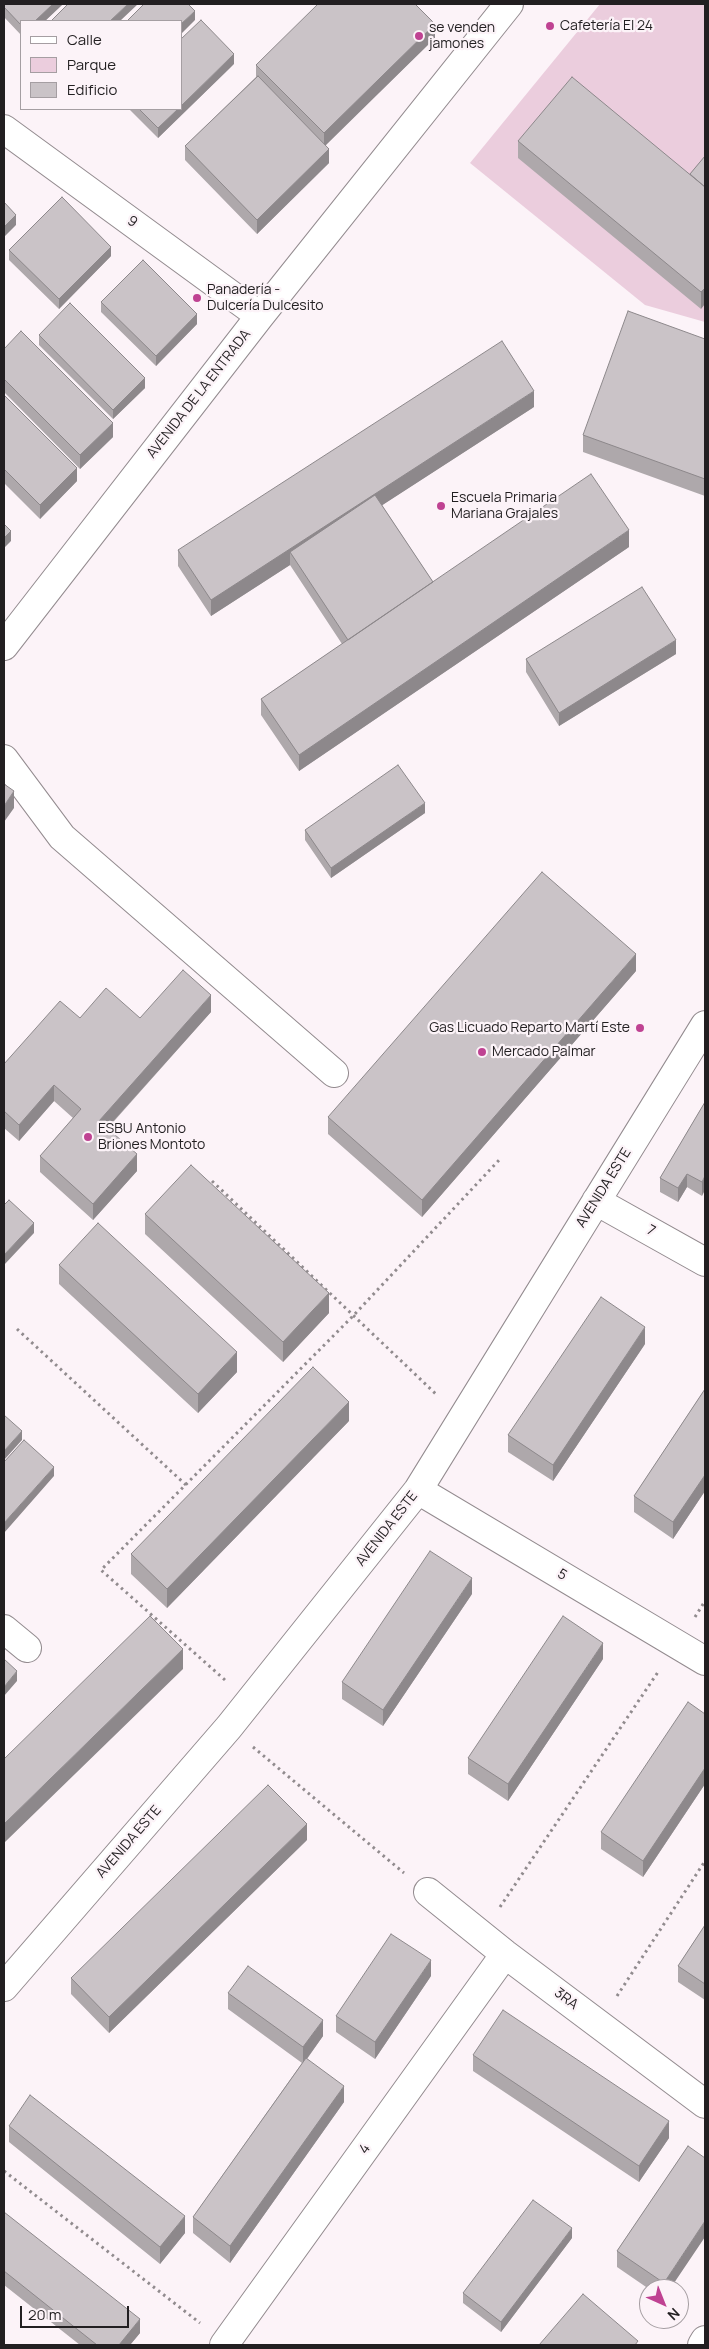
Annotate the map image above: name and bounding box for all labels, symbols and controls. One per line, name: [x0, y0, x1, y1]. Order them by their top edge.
place label: Cafetería El 24: [560, 18, 653, 34]
legend: [20, 20, 182, 110]
place label: se venden jamones: [429, 20, 495, 52]
marker: Cafetería El 24: [544, 20, 556, 32]
text: Calle: [67, 29, 102, 50]
marker: se venden jamones: [413, 30, 425, 42]
text: Parque: [67, 54, 116, 75]
text: Edificio: [67, 79, 117, 100]
street label: 9: [124, 213, 140, 231]
place label: Panadería - Dulcería Dulcesito: [207, 282, 324, 314]
marker: Panadería - Dulcería Dulcesito: [191, 292, 203, 304]
street label: AVENIDA DE LA ENTRADA: [144, 326, 254, 462]
place label: Escuela Primaria Mariana Grajales: [451, 490, 558, 522]
marker: Escuela Primaria Mariana Grajales: [435, 500, 447, 512]
place label: Gas Licuado Reparto Martí Este: [429, 1020, 630, 1036]
marker: Gas Licuado Reparto Martí Este: [634, 1022, 646, 1034]
place label: Mercado Palmar: [492, 1044, 596, 1060]
marker: Mercado Palmar: [476, 1046, 488, 1058]
place label: ESBU Antonio Briones Montoto: [98, 1121, 205, 1154]
marker: ESBU Antonio Briones Montoto: [82, 1131, 94, 1143]
street label: AVENIDA ESTE: [573, 1145, 635, 1231]
street label: 7: [644, 1222, 658, 1240]
street label: AVENIDA ESTE: [353, 1488, 421, 1570]
street label: 5: [554, 1566, 570, 1584]
street label: AVENIDA ESTE: [93, 1802, 165, 1882]
street label: 3RA: [551, 1985, 581, 2013]
street label: 4: [356, 2141, 374, 2157]
north arrow: [639, 2279, 689, 2329]
scale bar: [22, 2296, 131, 2328]
text: 20 m: [28, 2304, 61, 2325]
text: N: [664, 2304, 684, 2325]

